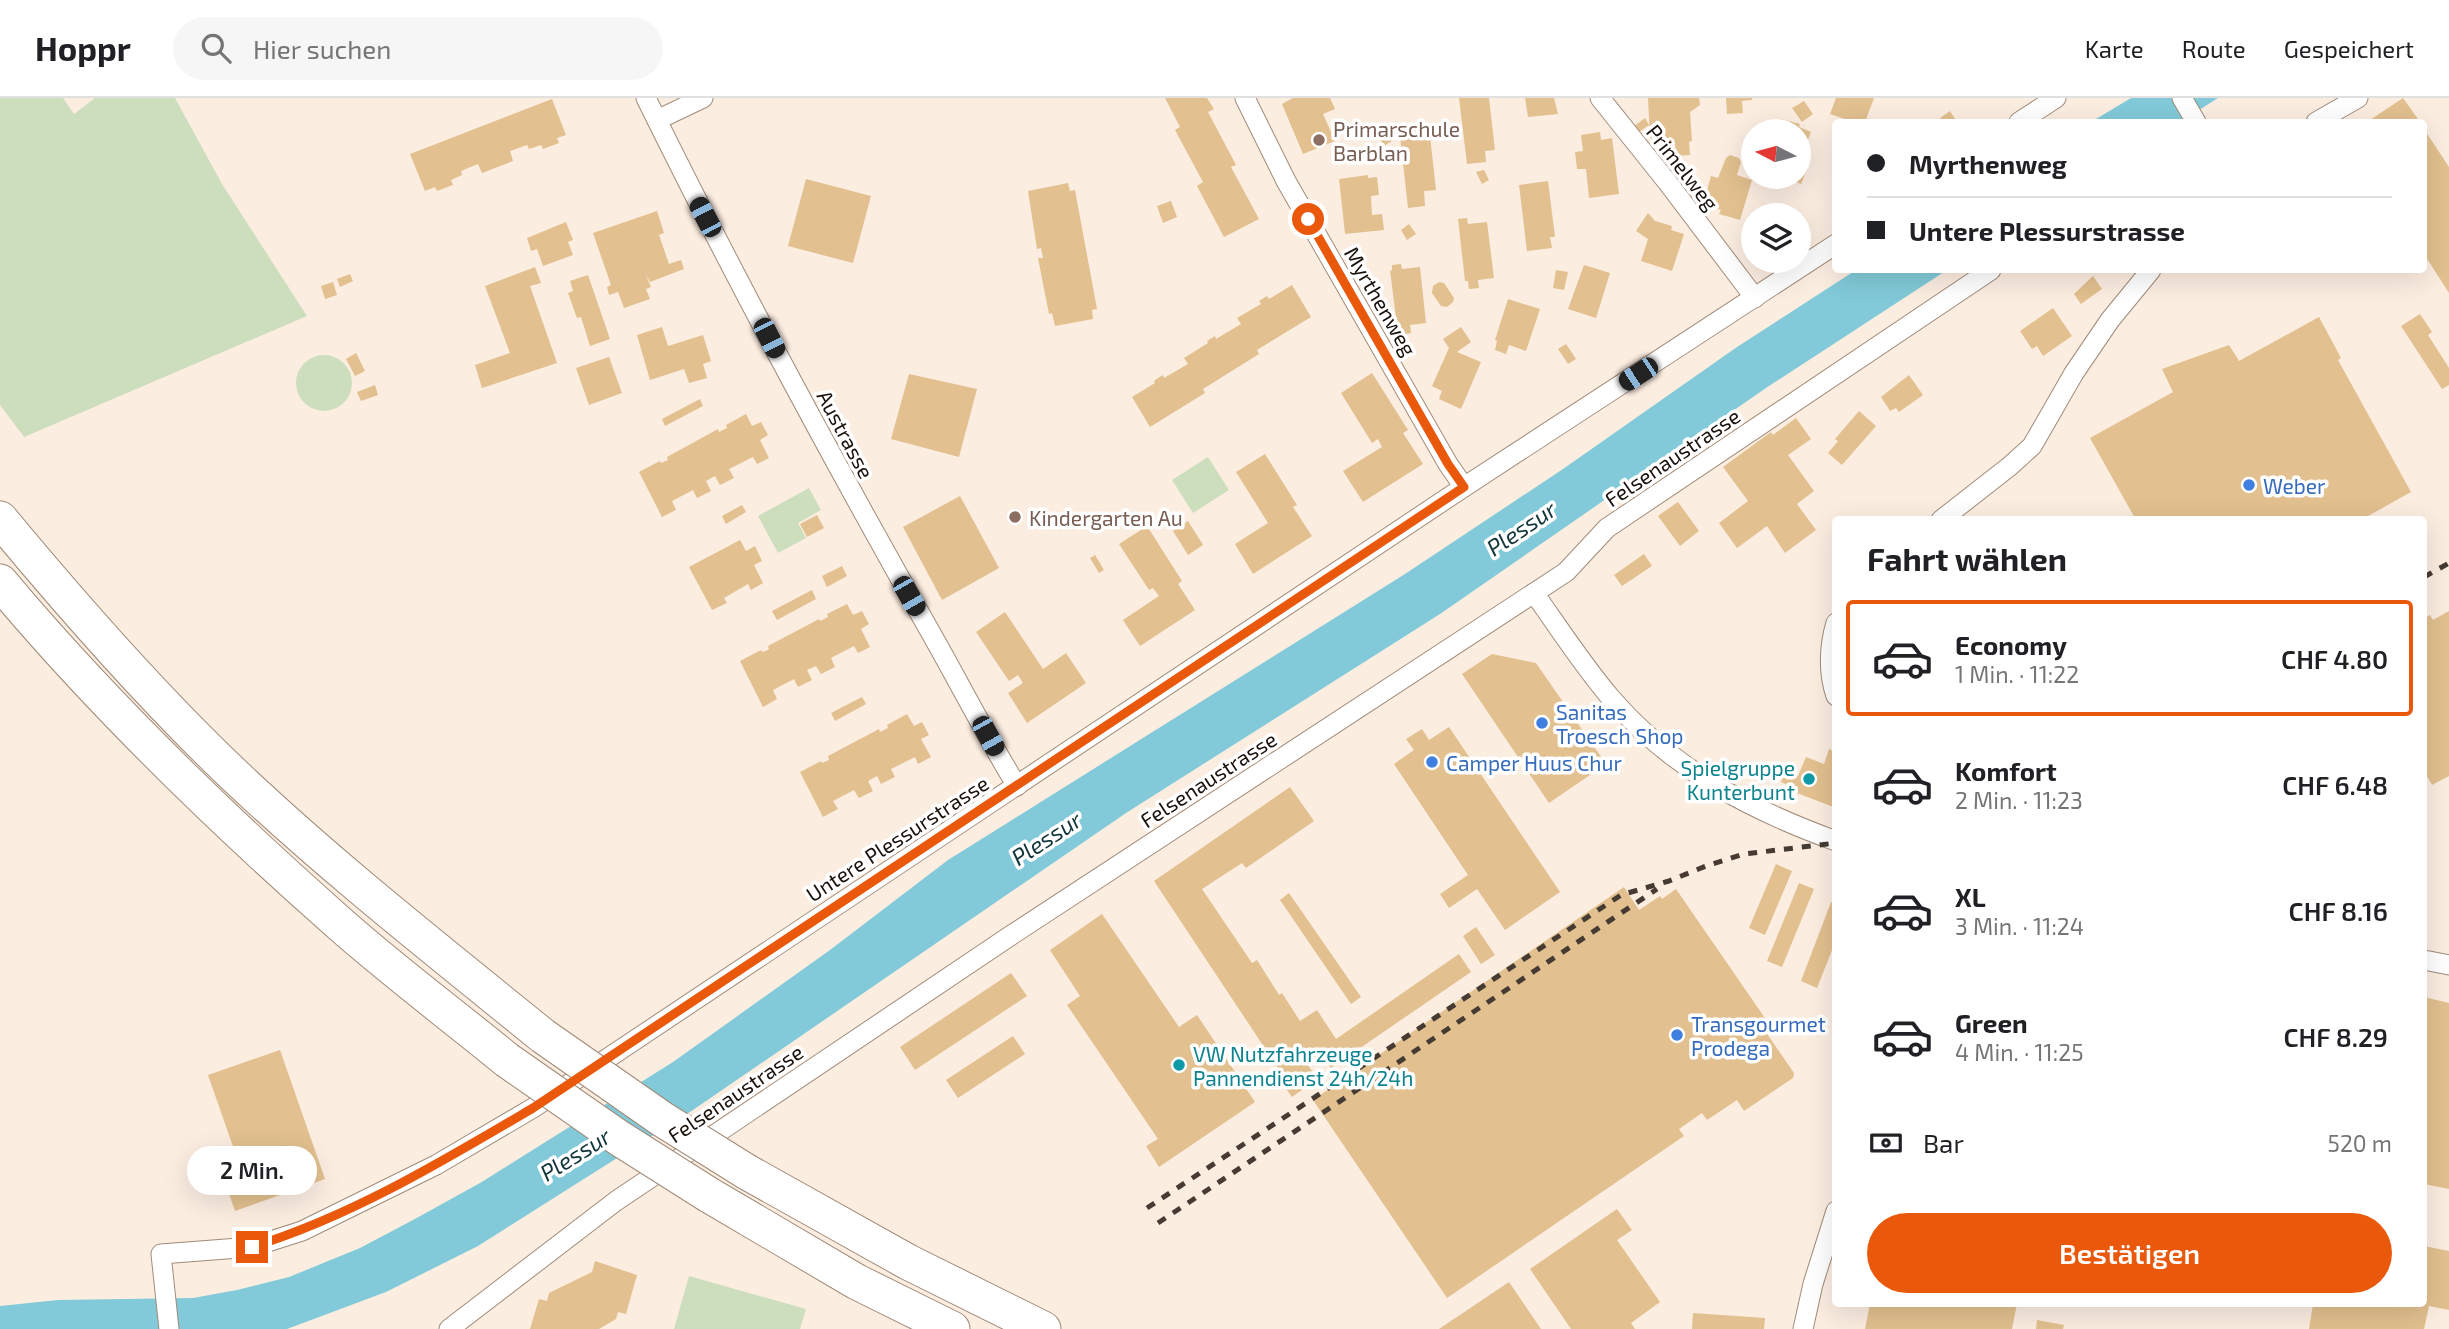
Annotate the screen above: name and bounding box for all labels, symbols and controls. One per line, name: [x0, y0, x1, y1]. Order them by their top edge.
search box: [173, 17, 663, 80]
text: Hoppr: [35, 28, 131, 68]
icon: search: [197, 29, 235, 67]
text: Hier suchen: [253, 33, 391, 64]
text: Karte: [2085, 34, 2144, 63]
text: Route: [2182, 34, 2246, 63]
text: Gespeichert: [2284, 34, 2414, 63]
place label: Primarschule Barblan: [1333, 116, 1460, 165]
street label: Primelweg: [1642, 119, 1724, 215]
north arrow: [1741, 119, 1811, 189]
map controls: [1741, 119, 1811, 273]
marker: Primarschule Barblan: [1311, 132, 1327, 148]
text: Myrthenweg: [1909, 148, 2067, 179]
car: [686, 194, 725, 240]
route start: [1292, 203, 1324, 235]
button: layers: [1741, 203, 1811, 273]
text: Untere Plessurstrasse: [1909, 215, 2185, 246]
street label: Myrthenweg: [1340, 242, 1422, 360]
car: [751, 315, 788, 361]
car: [1615, 354, 1662, 394]
street label: Austrasse: [812, 386, 880, 482]
street label: Felsenaustrasse: [1600, 403, 1744, 511]
place label: Weber: [2263, 473, 2326, 498]
marker: Weber: [2241, 477, 2257, 493]
water label: Plessur: [1481, 494, 1562, 561]
place label: Kindergarten Au: [1029, 505, 1183, 530]
marker: Kindergarten Au: [1007, 509, 1023, 525]
text: Fahrt wählen: [1867, 539, 2067, 577]
car: [890, 573, 929, 619]
icon: car: [1871, 627, 1934, 690]
text: Economy: [1955, 629, 2067, 660]
text: CHF 4.80: [2281, 643, 2388, 674]
text: 1 Min. · 11:22: [1955, 660, 2079, 688]
place label: Sanitas Troesch Shop: [1556, 699, 1684, 748]
car: [969, 713, 1008, 759]
marker: Sanitas Troesch Shop: [1534, 715, 1550, 731]
street label: Felsenaustrasse: [1135, 726, 1281, 832]
place label: Camper Huus Chur: [1446, 750, 1622, 775]
icon: car: [1871, 753, 1934, 816]
marker: Camper Huus Chur: [1424, 754, 1440, 770]
place label: Spielgruppe Kunterbunt: [1681, 755, 1795, 804]
text: Komfort: [1955, 755, 2057, 786]
text: CHF 6.48: [2282, 769, 2388, 800]
street label: Untere Plessurstrasse: [801, 770, 993, 906]
marker: Spielgruppe Kunterbunt: [1801, 771, 1817, 787]
text: 2 Min. · 11:23: [1955, 786, 2083, 814]
water label: Plessur: [1006, 805, 1087, 871]
icon: car: [1871, 879, 1934, 942]
text: XL: [1955, 881, 1986, 912]
text: CHF 8.16: [2289, 895, 2388, 926]
text: 3 Min. · 11:24: [1955, 912, 2084, 940]
icon: car: [1871, 1005, 1934, 1068]
text: Green: [1955, 1007, 2028, 1038]
place label: Transgourmet Prodega: [1691, 1011, 1826, 1060]
text: CHF 8.29: [2283, 1021, 2388, 1052]
marker: Transgourmet Prodega: [1669, 1027, 1685, 1043]
text: 4 Min. · 11:25: [1955, 1038, 2083, 1066]
street label: Felsenaustrasse: [663, 1039, 807, 1147]
place label: VW Nutzfahrzeuge Pannendienst 24h/24h: [1193, 1041, 1413, 1090]
marker: VW Nutzfahrzeuge Pannendienst 24h/24h: [1171, 1057, 1187, 1073]
water label: Plessur: [534, 1121, 616, 1187]
icon: cash: [1867, 1124, 1905, 1162]
text: Bar: [1923, 1127, 1964, 1158]
text: 520 m: [2328, 1129, 2392, 1157]
callout: 2 Min.: [187, 1146, 317, 1194]
text: 2 Min.: [220, 1156, 284, 1184]
button: Bestätigen: [1867, 1213, 2392, 1293]
route end: [236, 1231, 268, 1263]

